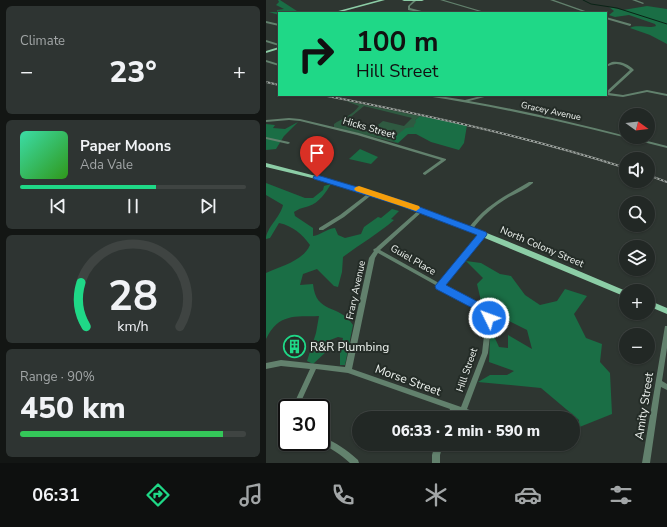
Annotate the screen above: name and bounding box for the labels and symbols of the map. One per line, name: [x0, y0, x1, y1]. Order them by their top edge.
street label: Gracey Avenue: [520, 99, 582, 123]
north arrow: [619, 108, 655, 144]
street label: Hicks Street: [341, 114, 397, 142]
pin: [300, 136, 334, 177]
street label: North Colony Street: [498, 223, 586, 271]
street label: Guiel Place: [388, 241, 438, 279]
street label: Frary Avenue: [343, 259, 369, 321]
position arrow: [468, 297, 510, 339]
building icon: R&R Plumbing: [282, 334, 308, 360]
place label: R&R Plumbing: [310, 339, 389, 355]
street label: Hill Street: [453, 346, 481, 394]
street label: Morse Street: [373, 361, 444, 400]
street label: Amity Street: [631, 370, 657, 441]
speed limit sign: 30: [278, 399, 330, 451]

